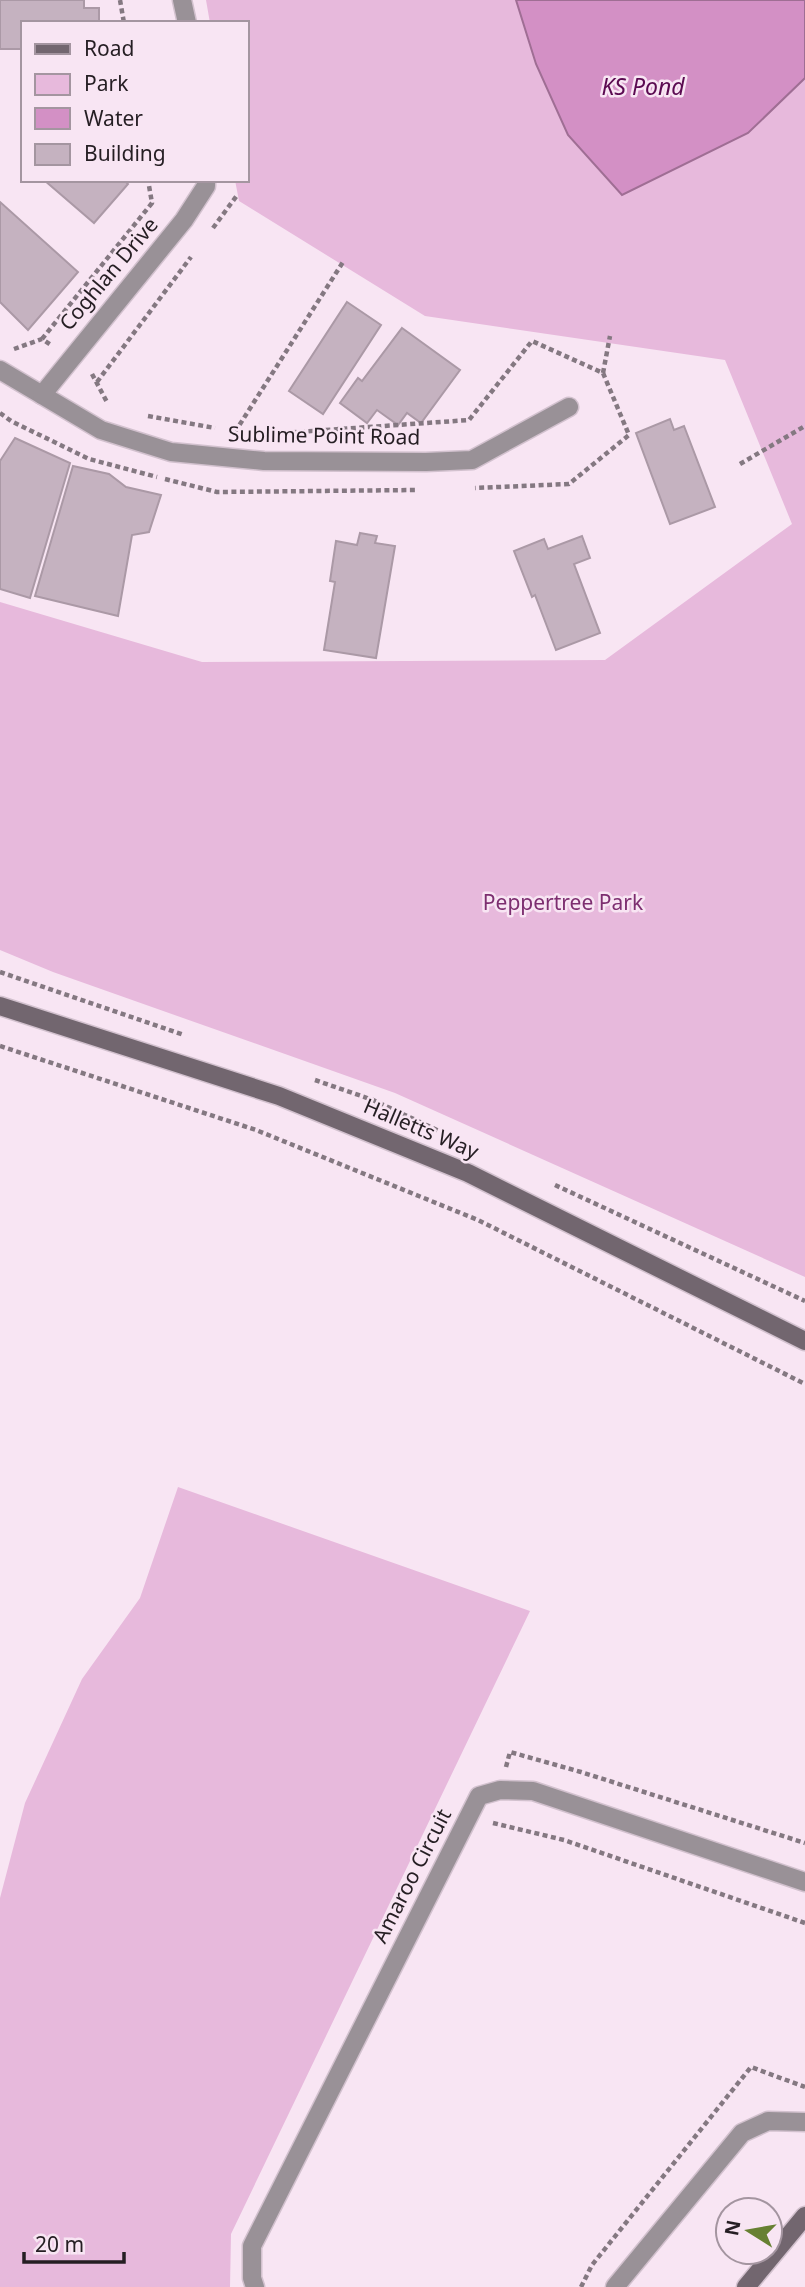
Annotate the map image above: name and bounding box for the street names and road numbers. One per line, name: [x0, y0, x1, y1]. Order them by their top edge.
street label: Coghlan Drive: [53, 211, 164, 336]
street label: Sublime Point Road: [228, 419, 421, 451]
street label: Halletts Way: [360, 1091, 483, 1165]
street label: Amaroo Circuit: [365, 1803, 457, 1947]

